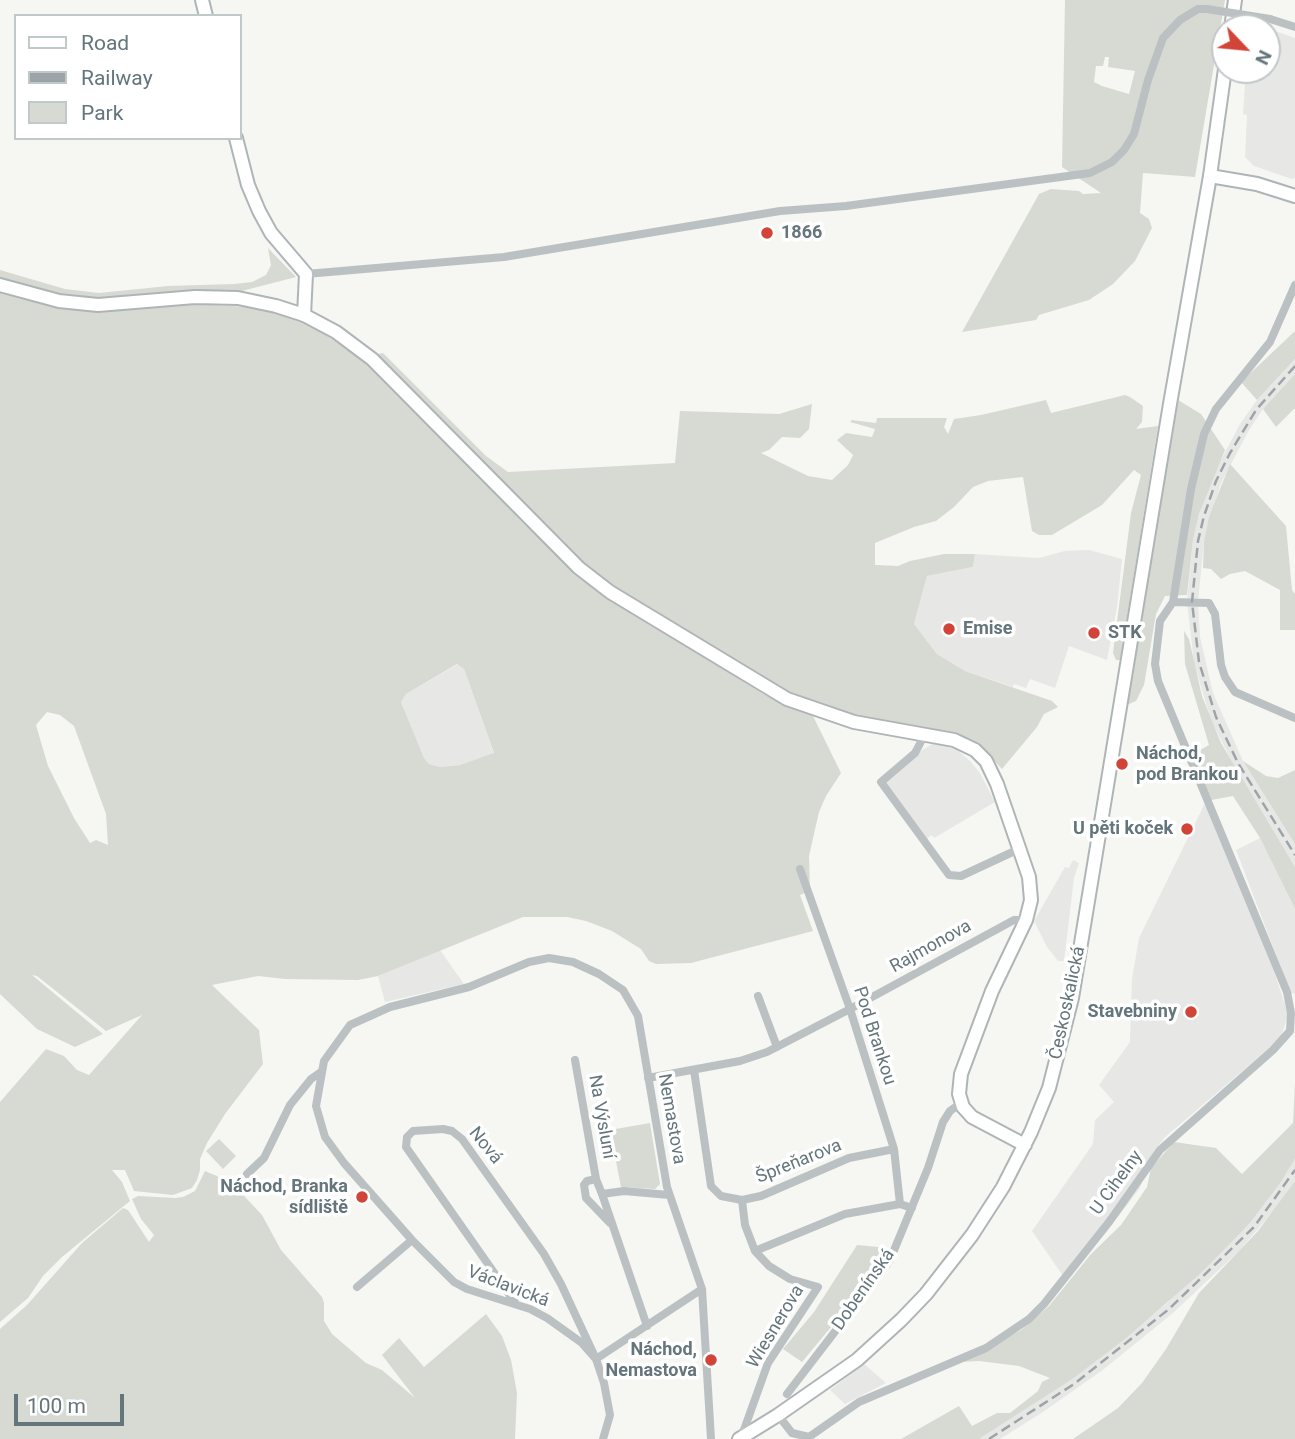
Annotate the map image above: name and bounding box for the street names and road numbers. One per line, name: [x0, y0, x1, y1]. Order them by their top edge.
street label: Rajmonova: [887, 916, 975, 978]
street label: Českoskalická: [1045, 944, 1091, 1062]
street label: Pod Brankou: [848, 984, 900, 1088]
street label: Nemastova: [652, 1072, 690, 1166]
street label: Na Výsluní: [583, 1073, 619, 1161]
street label: Nová: [464, 1123, 506, 1169]
street label: Špreňarova: [753, 1135, 845, 1189]
street label: U Cihelny: [1086, 1147, 1148, 1219]
street label: Dobenínská: [828, 1245, 900, 1335]
street label: Václavická: [464, 1262, 552, 1312]
street label: Wiesnerova: [743, 1282, 809, 1372]

